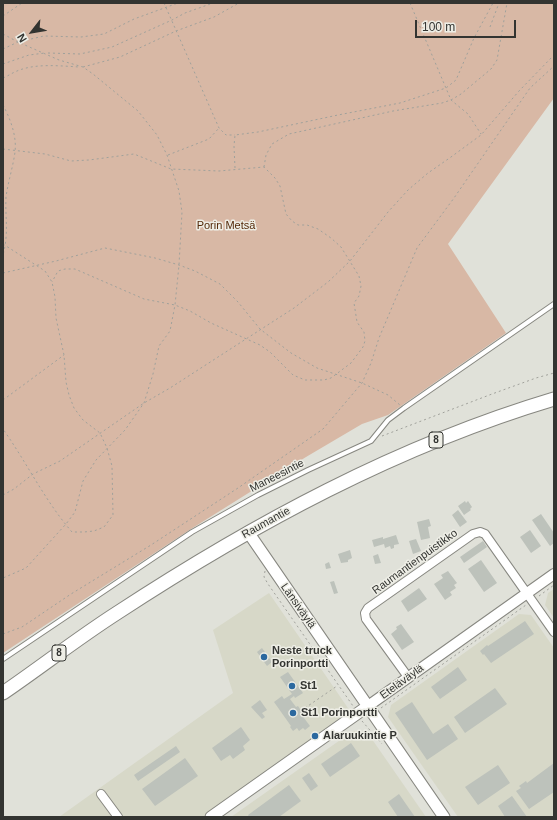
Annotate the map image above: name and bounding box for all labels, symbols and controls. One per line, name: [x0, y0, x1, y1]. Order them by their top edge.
north arrow: [12, 12, 52, 52]
scale bar: [417, 12, 518, 38]
text: 100 m: [422, 20, 455, 34]
text: N: [15, 32, 29, 45]
park label: Porin Metsä: [197, 219, 255, 233]
road number: 8: [429, 432, 443, 448]
street label: Maneesintie: [248, 457, 306, 495]
street label: Raumantie: [240, 504, 292, 542]
street label: Raumantienpuistikko: [370, 527, 460, 597]
street label: Länsiväylä: [278, 581, 318, 631]
place label: Neste truck Porinportti: [272, 644, 332, 670]
road number: 8: [52, 645, 66, 661]
marker: Neste truck Porinportti: [259, 652, 269, 662]
street label: Eteläväylä: [378, 662, 426, 702]
place label: St1: [300, 679, 317, 693]
marker: St1: [287, 681, 297, 691]
place label: St1 Porinportti: [301, 706, 377, 720]
marker: St1 Porinportti: [288, 708, 298, 718]
place label: Alaruukintie P: [323, 729, 397, 743]
marker: Alaruukintie P: [310, 731, 320, 741]

